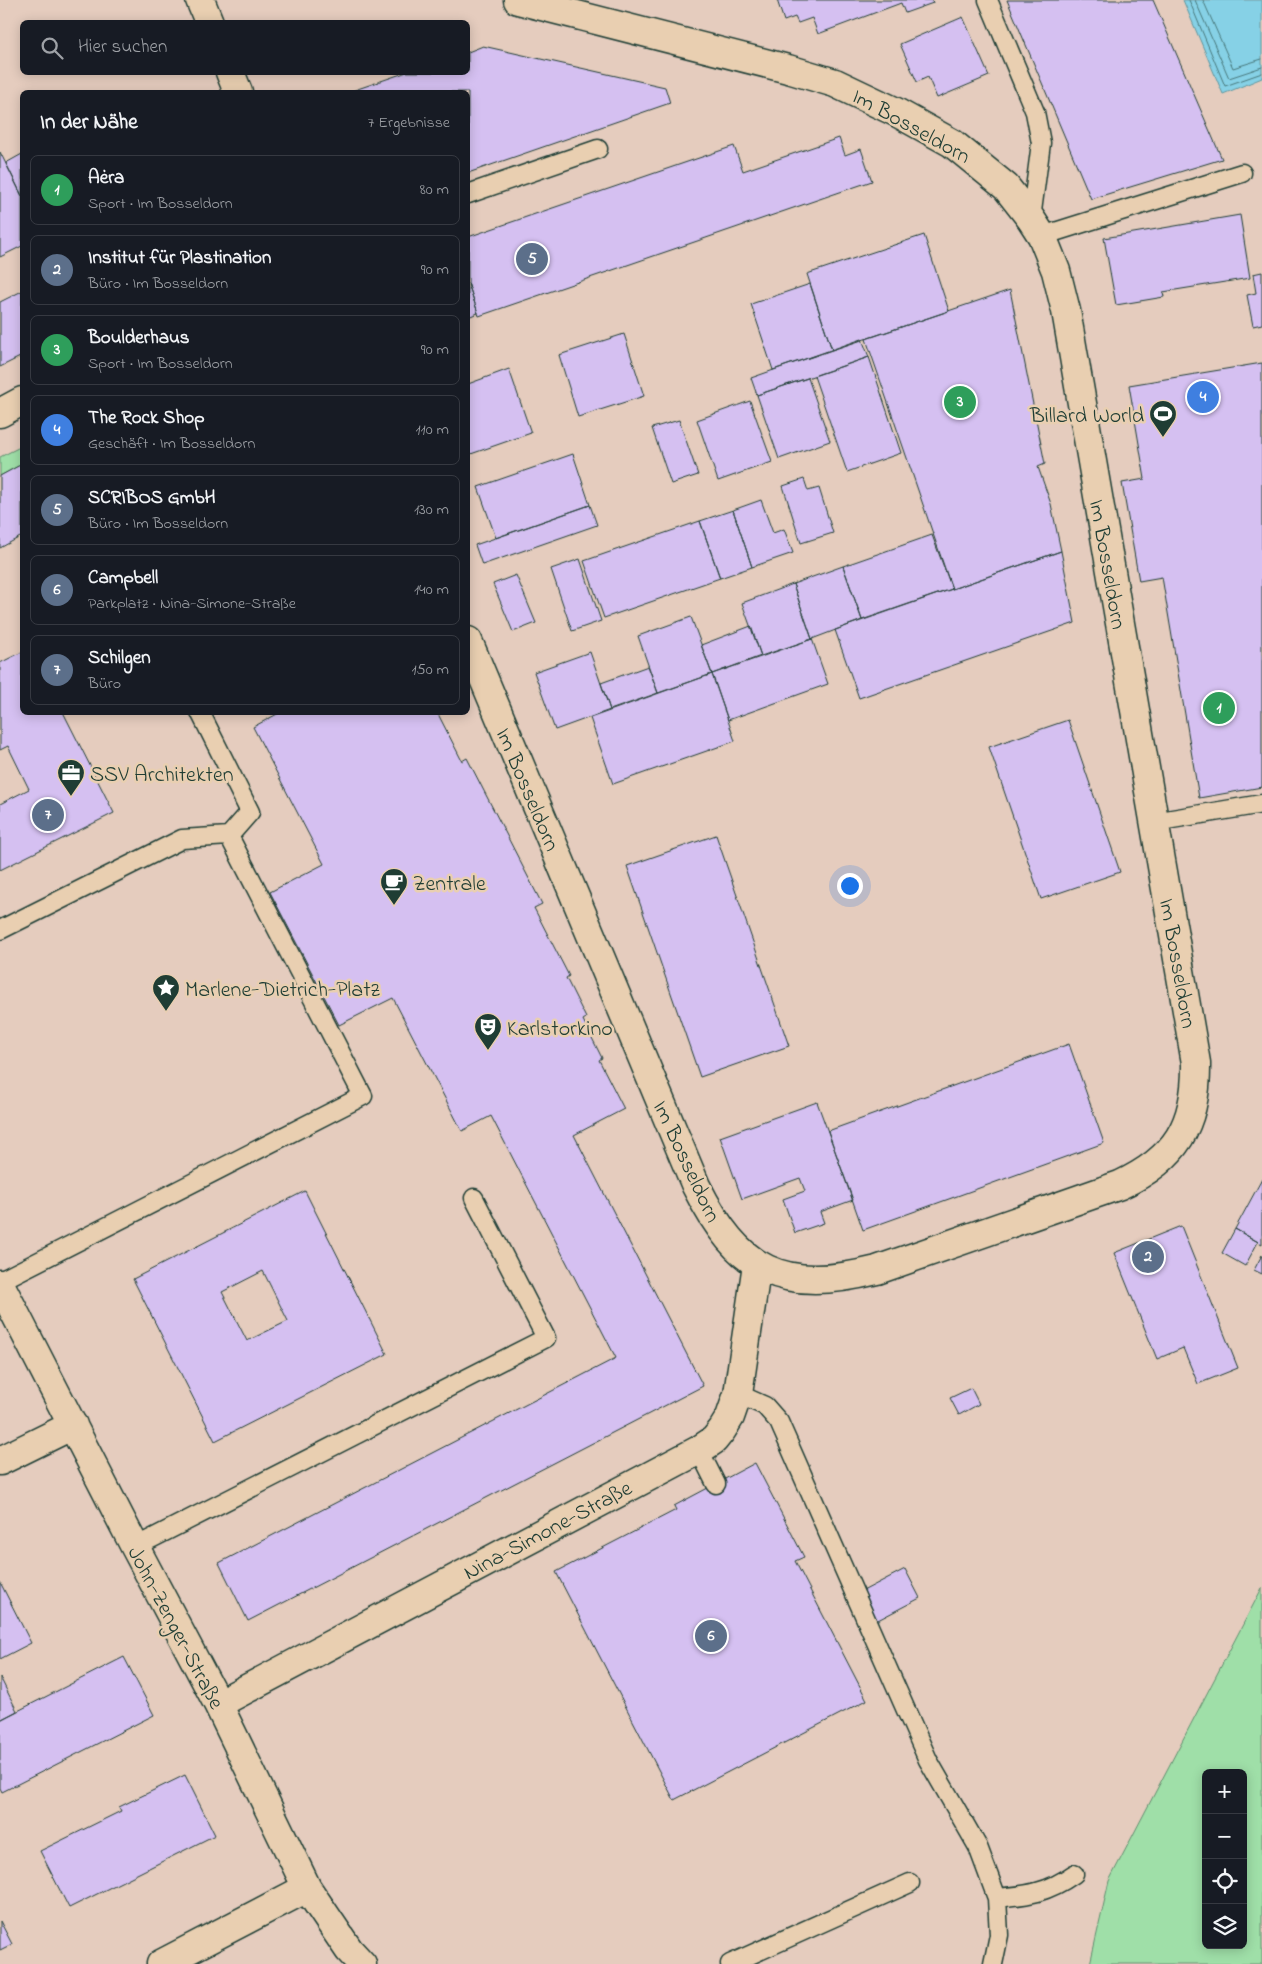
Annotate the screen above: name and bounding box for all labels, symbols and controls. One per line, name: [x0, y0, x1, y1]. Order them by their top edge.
search box: [20, 20, 470, 75]
icon: search: [38, 34, 66, 62]
text: Hier suchen: [78, 34, 167, 61]
street label: Im Bosseldorn: [845, 82, 976, 173]
text: In der Nähe: [40, 108, 138, 138]
text: 7 Ergebnisse: [368, 111, 450, 135]
text: Aėra: [88, 165, 124, 192]
text: 1: [54, 178, 60, 202]
text: 80 m: [420, 178, 449, 202]
text: Sport · Im Bosseldorn: [88, 192, 233, 216]
pin: 5: [516, 240, 548, 278]
text: Institut für Plastination: [88, 245, 271, 272]
text: 2: [53, 258, 61, 282]
text: 90 m: [421, 258, 449, 282]
text: Büro · Im Bosseldorn: [88, 272, 228, 296]
text: Boulderhaus: [88, 325, 190, 352]
text: 3: [54, 338, 60, 362]
text: 90 m: [421, 338, 449, 362]
text: Sport · Im Bosseldorn: [88, 352, 233, 376]
pin: 4: [1187, 378, 1219, 416]
pin: 3: [944, 383, 976, 421]
sports icon: Billard World: [1148, 399, 1178, 438]
place label: Billard World: [1029, 401, 1144, 433]
text: The Rock Shop: [88, 405, 205, 432]
text: 4: [54, 418, 60, 442]
text: 110 m: [415, 418, 449, 442]
text: Geschäft · Im Bosseldorn: [88, 432, 255, 456]
text: SCRIBOS GmbH: [88, 485, 216, 512]
street label: Im Bosseldorn: [1079, 497, 1133, 632]
text: 5: [52, 498, 62, 522]
text: 130 m: [414, 498, 449, 522]
text: Büro · Im Bosseldorn: [88, 512, 228, 536]
text: Campbell: [88, 565, 158, 592]
text: 6: [53, 578, 61, 602]
text: 140 m: [414, 578, 449, 602]
text: Parkplatz · Nina-Simone-Straße: [88, 592, 296, 616]
text: Schilgen: [88, 645, 151, 672]
text: 7: [54, 658, 60, 682]
text: 150 m: [411, 658, 449, 682]
text: Büro: [88, 672, 121, 696]
pin: 1: [1203, 689, 1235, 727]
street label: Im Bosseldorn: [486, 723, 567, 857]
office icon: SSV Architekten: [56, 758, 86, 797]
place label: SSV Architekten: [90, 760, 234, 792]
pin: 7: [32, 796, 64, 834]
cafe icon: Zentrale: [379, 867, 409, 906]
place label: Zentrale: [413, 869, 486, 901]
your location: [837, 873, 863, 899]
street label: Im Bosseldorn: [1149, 896, 1203, 1031]
place icon: Marlene-Dietrich-Platz: [151, 973, 181, 1012]
place label: Marlene-Dietrich-Platz: [185, 975, 381, 1007]
theatre icon: Karlstorkino: [473, 1012, 503, 1051]
place label: Karlstorkino: [507, 1014, 613, 1046]
street label: Im Bosseldorn: [643, 1096, 728, 1229]
pin: 2: [1132, 1238, 1164, 1276]
street label: Nina-Simone-Straße: [458, 1474, 639, 1590]
street label: John-Zenger-Straße: [117, 1541, 231, 1716]
pin: 6: [695, 1617, 727, 1655]
map controls: [1202, 1769, 1247, 1949]
button: +: [1202, 1769, 1247, 1814]
button: −: [1202, 1814, 1247, 1859]
button: locate: [1202, 1859, 1247, 1904]
button: layers: [1202, 1904, 1247, 1949]

